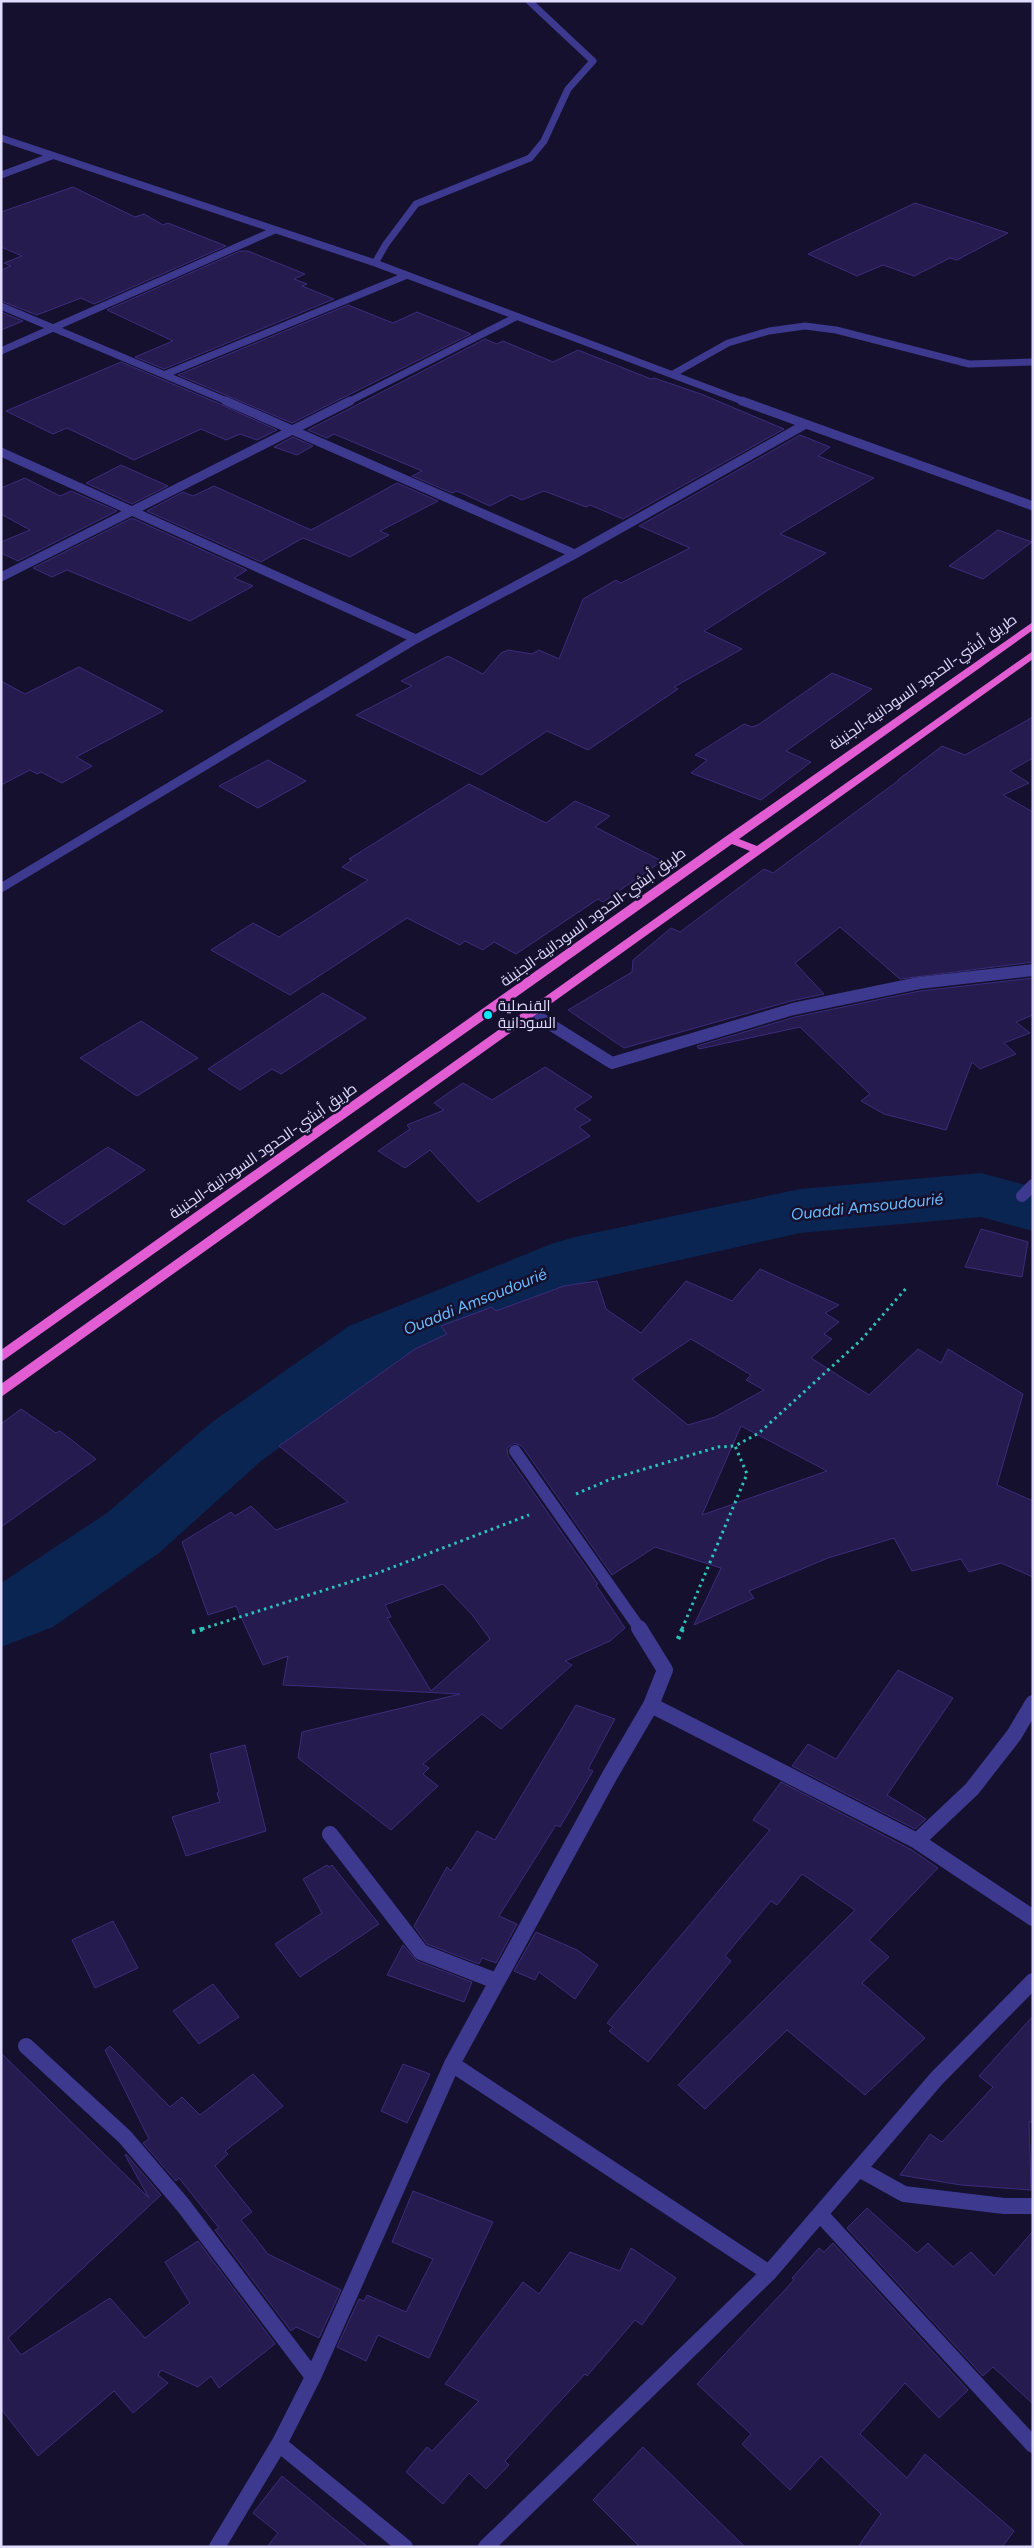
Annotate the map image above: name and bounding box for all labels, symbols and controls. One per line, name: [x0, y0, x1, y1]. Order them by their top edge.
street label: طريق أبشي-الحدود السودانية-الجنينة: [825, 609, 1022, 756]
street label: طريق أبشي-الحدود السودانية-الجنينة: [496, 843, 691, 993]
place label: القنصلية السودانية: [498, 997, 556, 1032]
marker: القنصلية السودانية: [482, 1009, 494, 1021]
street label: طريق أبشي-الحدود السودانية-الجنينة: [165, 1078, 362, 1225]
water label: Ouaddi Amsoudourié: [790, 1189, 944, 1224]
water label: Ouaddi Amsoudourié: [401, 1264, 550, 1339]

